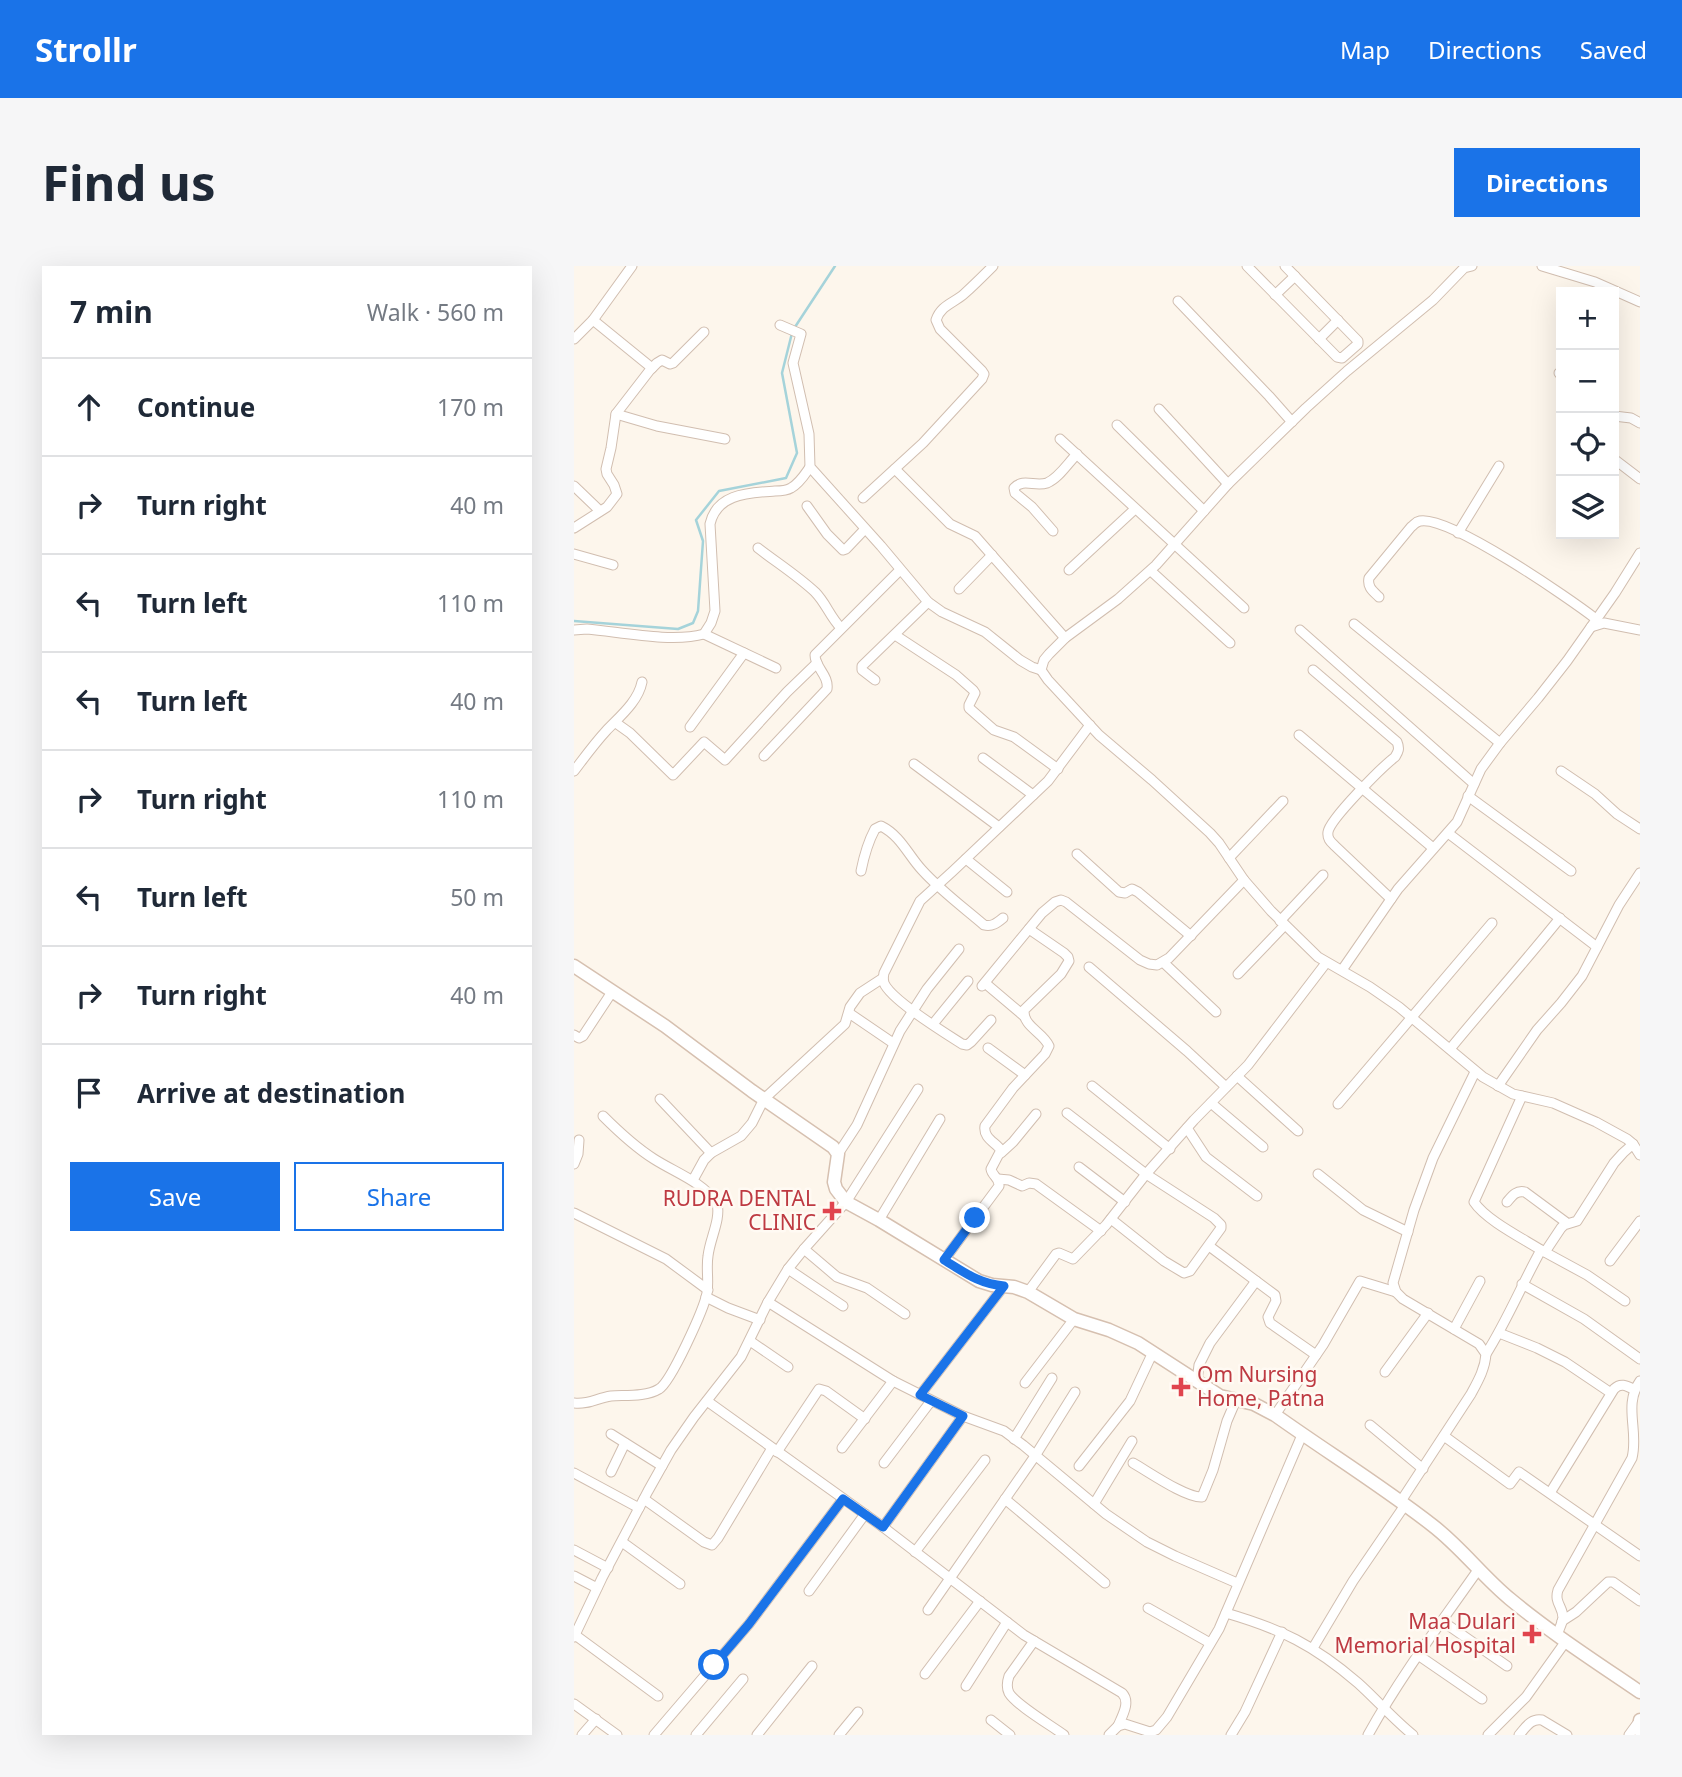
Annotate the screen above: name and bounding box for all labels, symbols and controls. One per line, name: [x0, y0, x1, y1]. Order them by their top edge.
text: Strollr: [35, 27, 137, 72]
text: Map: [1340, 33, 1390, 66]
text: Directions: [1428, 33, 1542, 66]
text: Saved: [1580, 33, 1647, 66]
button: Directions: [1454, 148, 1640, 217]
text: Find us: [42, 149, 216, 215]
map controls: [1556, 287, 1619, 539]
button: +: [1556, 287, 1619, 350]
text: 7 min: [70, 291, 153, 332]
text: Walk · 560 m: [367, 296, 504, 328]
button: −: [1556, 350, 1619, 413]
icon: ahead: [70, 388, 108, 426]
text: Continue: [137, 389, 255, 425]
text: 170 m: [437, 391, 504, 423]
button: locate: [1556, 413, 1619, 476]
button: layers: [1556, 476, 1619, 539]
icon: right: [70, 486, 108, 524]
text: Turn right: [137, 487, 267, 523]
text: 40 m: [450, 489, 504, 521]
icon: left: [70, 584, 108, 622]
text: Turn left: [137, 585, 248, 621]
text: 110 m: [437, 587, 504, 619]
icon: left: [70, 682, 108, 720]
text: Turn left: [137, 683, 248, 719]
text: 40 m: [450, 685, 504, 717]
icon: right: [70, 780, 108, 818]
text: Turn right: [137, 781, 267, 817]
text: 110 m: [437, 783, 504, 815]
icon: left: [70, 878, 108, 916]
text: Turn left: [137, 879, 248, 915]
text: 50 m: [450, 881, 504, 913]
icon: right: [70, 976, 108, 1014]
text: Turn right: [137, 977, 267, 1013]
text: 40 m: [450, 979, 504, 1011]
icon: arrive: [70, 1074, 108, 1112]
text: Arrive at destination: [137, 1075, 406, 1111]
button: Save: [70, 1162, 280, 1231]
button: Share: [294, 1162, 504, 1231]
place label: RUDRA DENTAL CLINIC: [663, 1184, 816, 1236]
marker: RUDRA DENTAL CLINIC: [822, 1201, 842, 1221]
route end: [959, 1202, 990, 1233]
place label: Om Nursing Home, Patna: [1197, 1360, 1325, 1412]
marker: Om Nursing Home, Patna: [1171, 1377, 1191, 1397]
place label: Maa Dulari Memorial Hospital: [1335, 1607, 1516, 1659]
marker: Maa Dulari Memorial Hospital: [1522, 1624, 1542, 1644]
route start: [698, 1649, 729, 1680]

